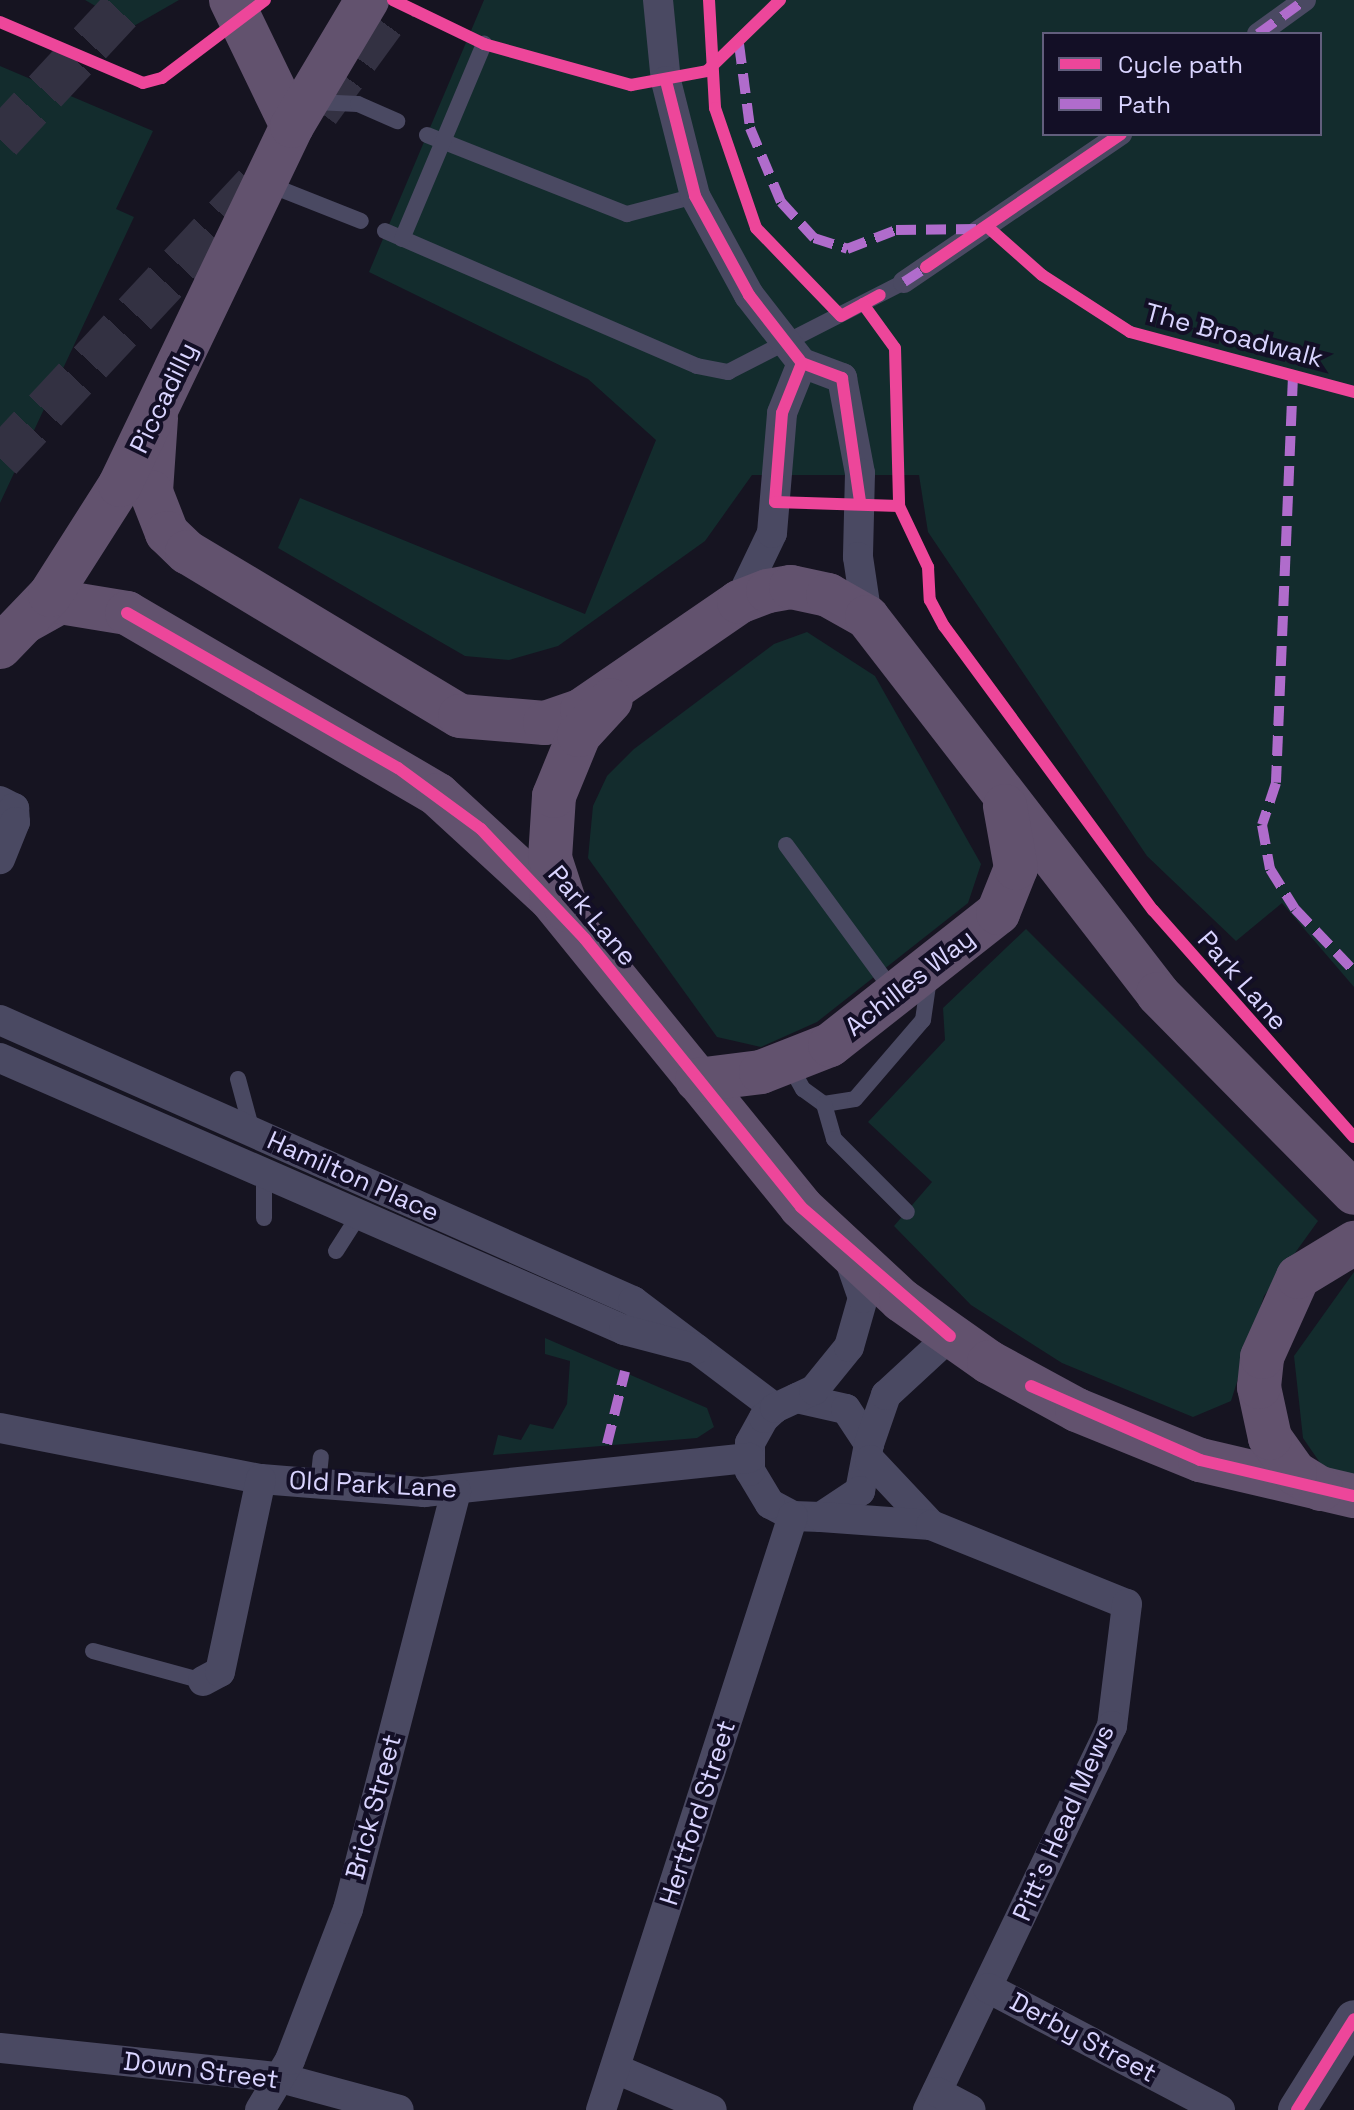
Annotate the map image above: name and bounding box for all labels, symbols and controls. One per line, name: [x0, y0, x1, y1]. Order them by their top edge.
legend: [1042, 32, 1322, 136]
text: Cycle path: [1118, 49, 1243, 80]
text: Path: [1118, 89, 1171, 120]
street label: The Broadwalk: [1142, 297, 1326, 375]
street label: Piccadilly: [124, 337, 204, 459]
street label: Park Lane: [541, 860, 643, 972]
street label: Achilles Way: [839, 923, 981, 1043]
street label: Park Lane: [1190, 925, 1294, 1037]
street label: Hamilton Place: [262, 1125, 444, 1229]
street label: Old Park Lane: [288, 1465, 458, 1505]
street label: Hertford Street: [653, 1717, 743, 1909]
street label: Pitt's Head Mews: [1007, 1720, 1121, 1926]
street label: Brick Street: [340, 1731, 408, 1883]
street label: Derby Street: [1004, 1986, 1162, 2090]
street label: Down Street: [122, 2046, 280, 2096]

